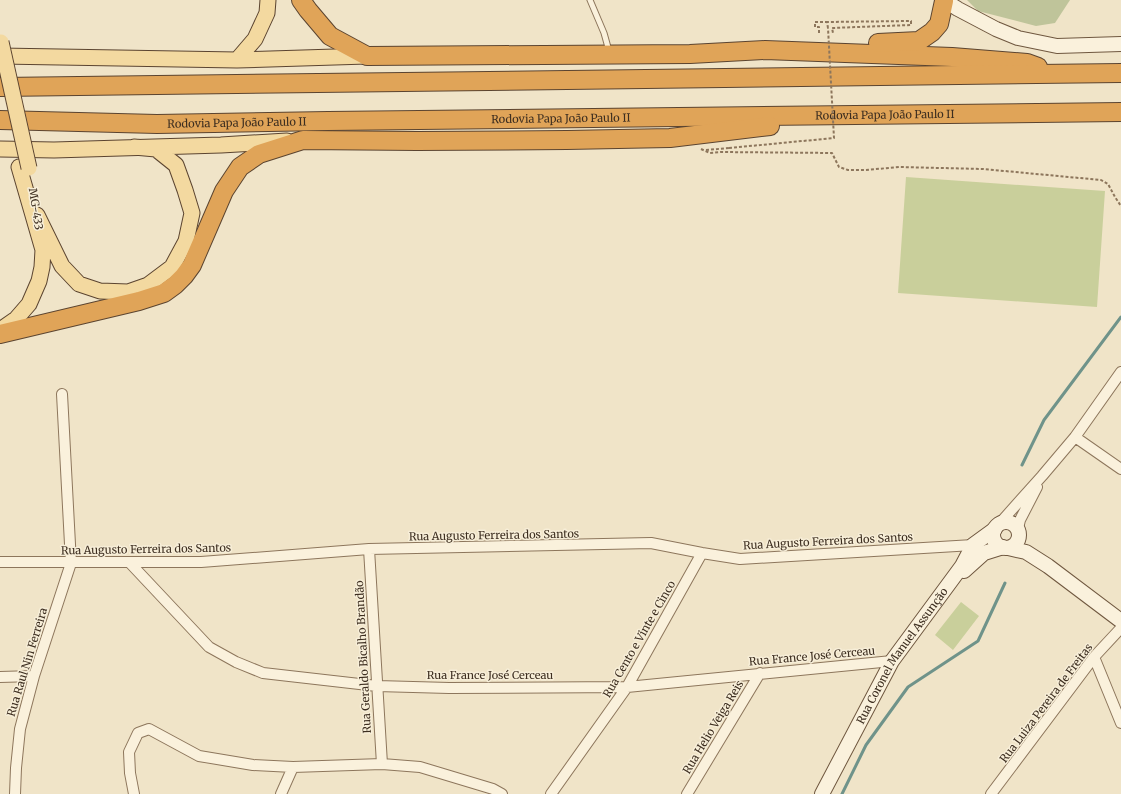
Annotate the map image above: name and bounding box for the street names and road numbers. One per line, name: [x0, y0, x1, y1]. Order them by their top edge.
street label: Rodovia Papa João Paulo II: [815, 107, 955, 122]
street label: Rodovia Papa João Paulo II: [491, 111, 631, 126]
street label: Rodovia Papa João Paulo II: [167, 114, 307, 131]
street label: MG-433: [26, 187, 46, 231]
street label: Rua Augusto Ferreira dos Santos: [409, 527, 579, 543]
street label: Rua Augusto Ferreira dos Santos: [743, 530, 913, 552]
street label: Rua Augusto Ferreira dos Santos: [61, 541, 231, 557]
street label: Rua Cento e Vinte e Cinco: [600, 578, 679, 700]
street label: Rua Geraldo Bicalho Brandão: [352, 580, 374, 734]
street label: Rua Coronel Manuel Assunção: [853, 584, 951, 726]
street label: Rua Raul Nin Ferreira: [4, 606, 50, 718]
street label: Rua Luiza Pereira de Freitas: [997, 641, 1095, 765]
street label: Rua France José Cerceau: [748, 644, 876, 668]
street label: Rua France José Cerceau: [427, 668, 553, 682]
street label: Rua Helio Veiga Reis: [680, 678, 746, 776]

